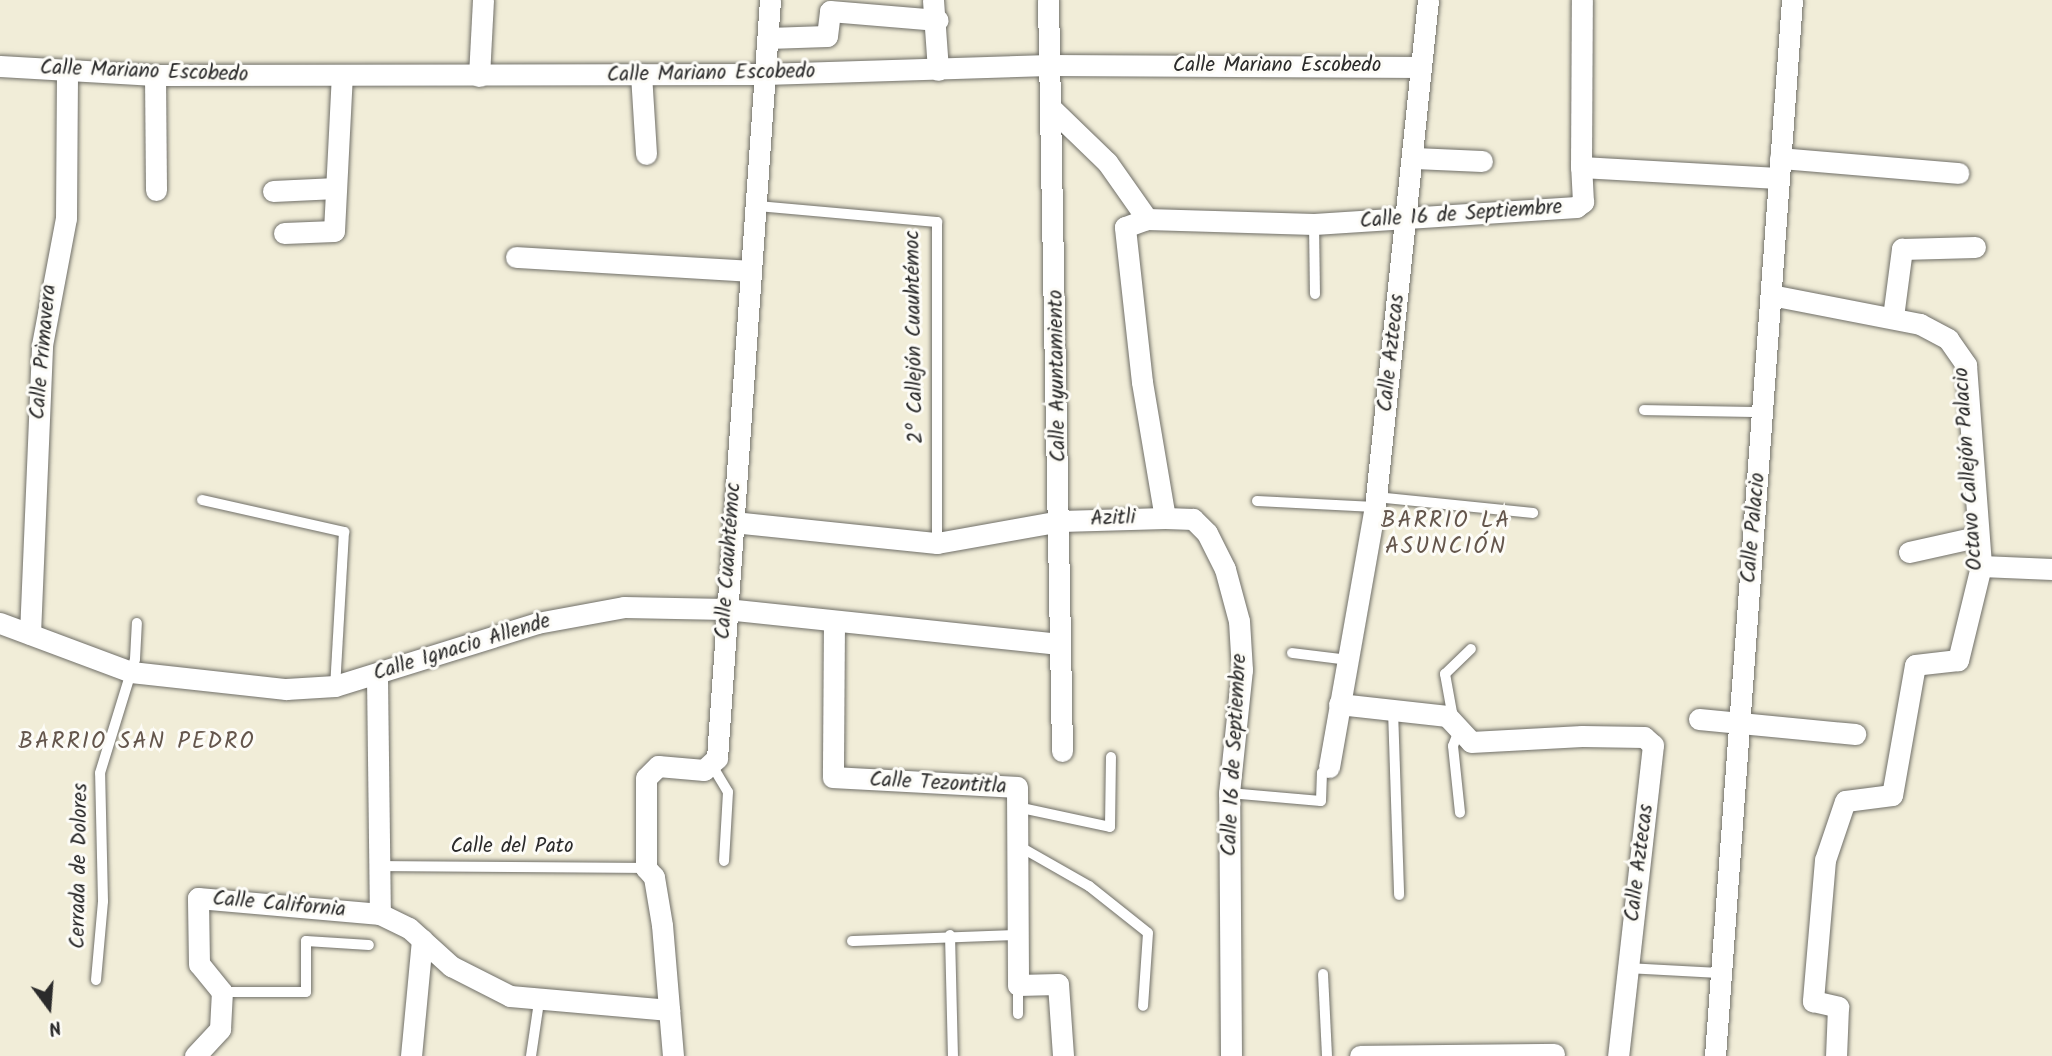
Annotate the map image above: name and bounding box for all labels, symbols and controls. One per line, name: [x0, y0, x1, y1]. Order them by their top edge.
street label: Calle Mariano Escobedo: [1173, 53, 1381, 79]
street label: Calle Mariano Escobedo: [39, 56, 249, 88]
street label: Calle Mariano Escobedo: [607, 60, 815, 88]
street label: Calle 16 de Septiembre: [1359, 195, 1563, 235]
street label: 2º Callejón Cuauhtémoc: [901, 230, 929, 444]
street label: Calle Primavera: [26, 283, 62, 421]
street label: Calle Ayuntamiento: [1044, 290, 1072, 462]
street label: Calle Aztecas: [1373, 293, 1411, 413]
street label: Octavo Callejón Palacio: [1949, 367, 1989, 571]
street label: Calle Palacio: [1737, 472, 1771, 584]
street label: Calle Cuauhtémoc: [711, 482, 747, 640]
street label: Azitli: [1090, 506, 1136, 532]
district label: BARRIO LA ASUNCIÓN: [1382, 507, 1510, 561]
street label: Calle Ignacio Allende: [370, 609, 554, 687]
street label: Calle 16 de Septiembre: [1217, 653, 1253, 857]
district label: BARRIO SAN PEDRO: [20, 728, 254, 756]
street label: Calle Tezontitla: [869, 768, 1007, 800]
street label: Cerrada de Dolores: [66, 783, 94, 949]
street label: Calle Aztecas: [1620, 803, 1660, 923]
street label: Calle del Pato: [451, 834, 573, 860]
street label: Calle California: [211, 887, 347, 923]
north arrow: [14, 972, 84, 1042]
text: N: [45, 1011, 65, 1043]

